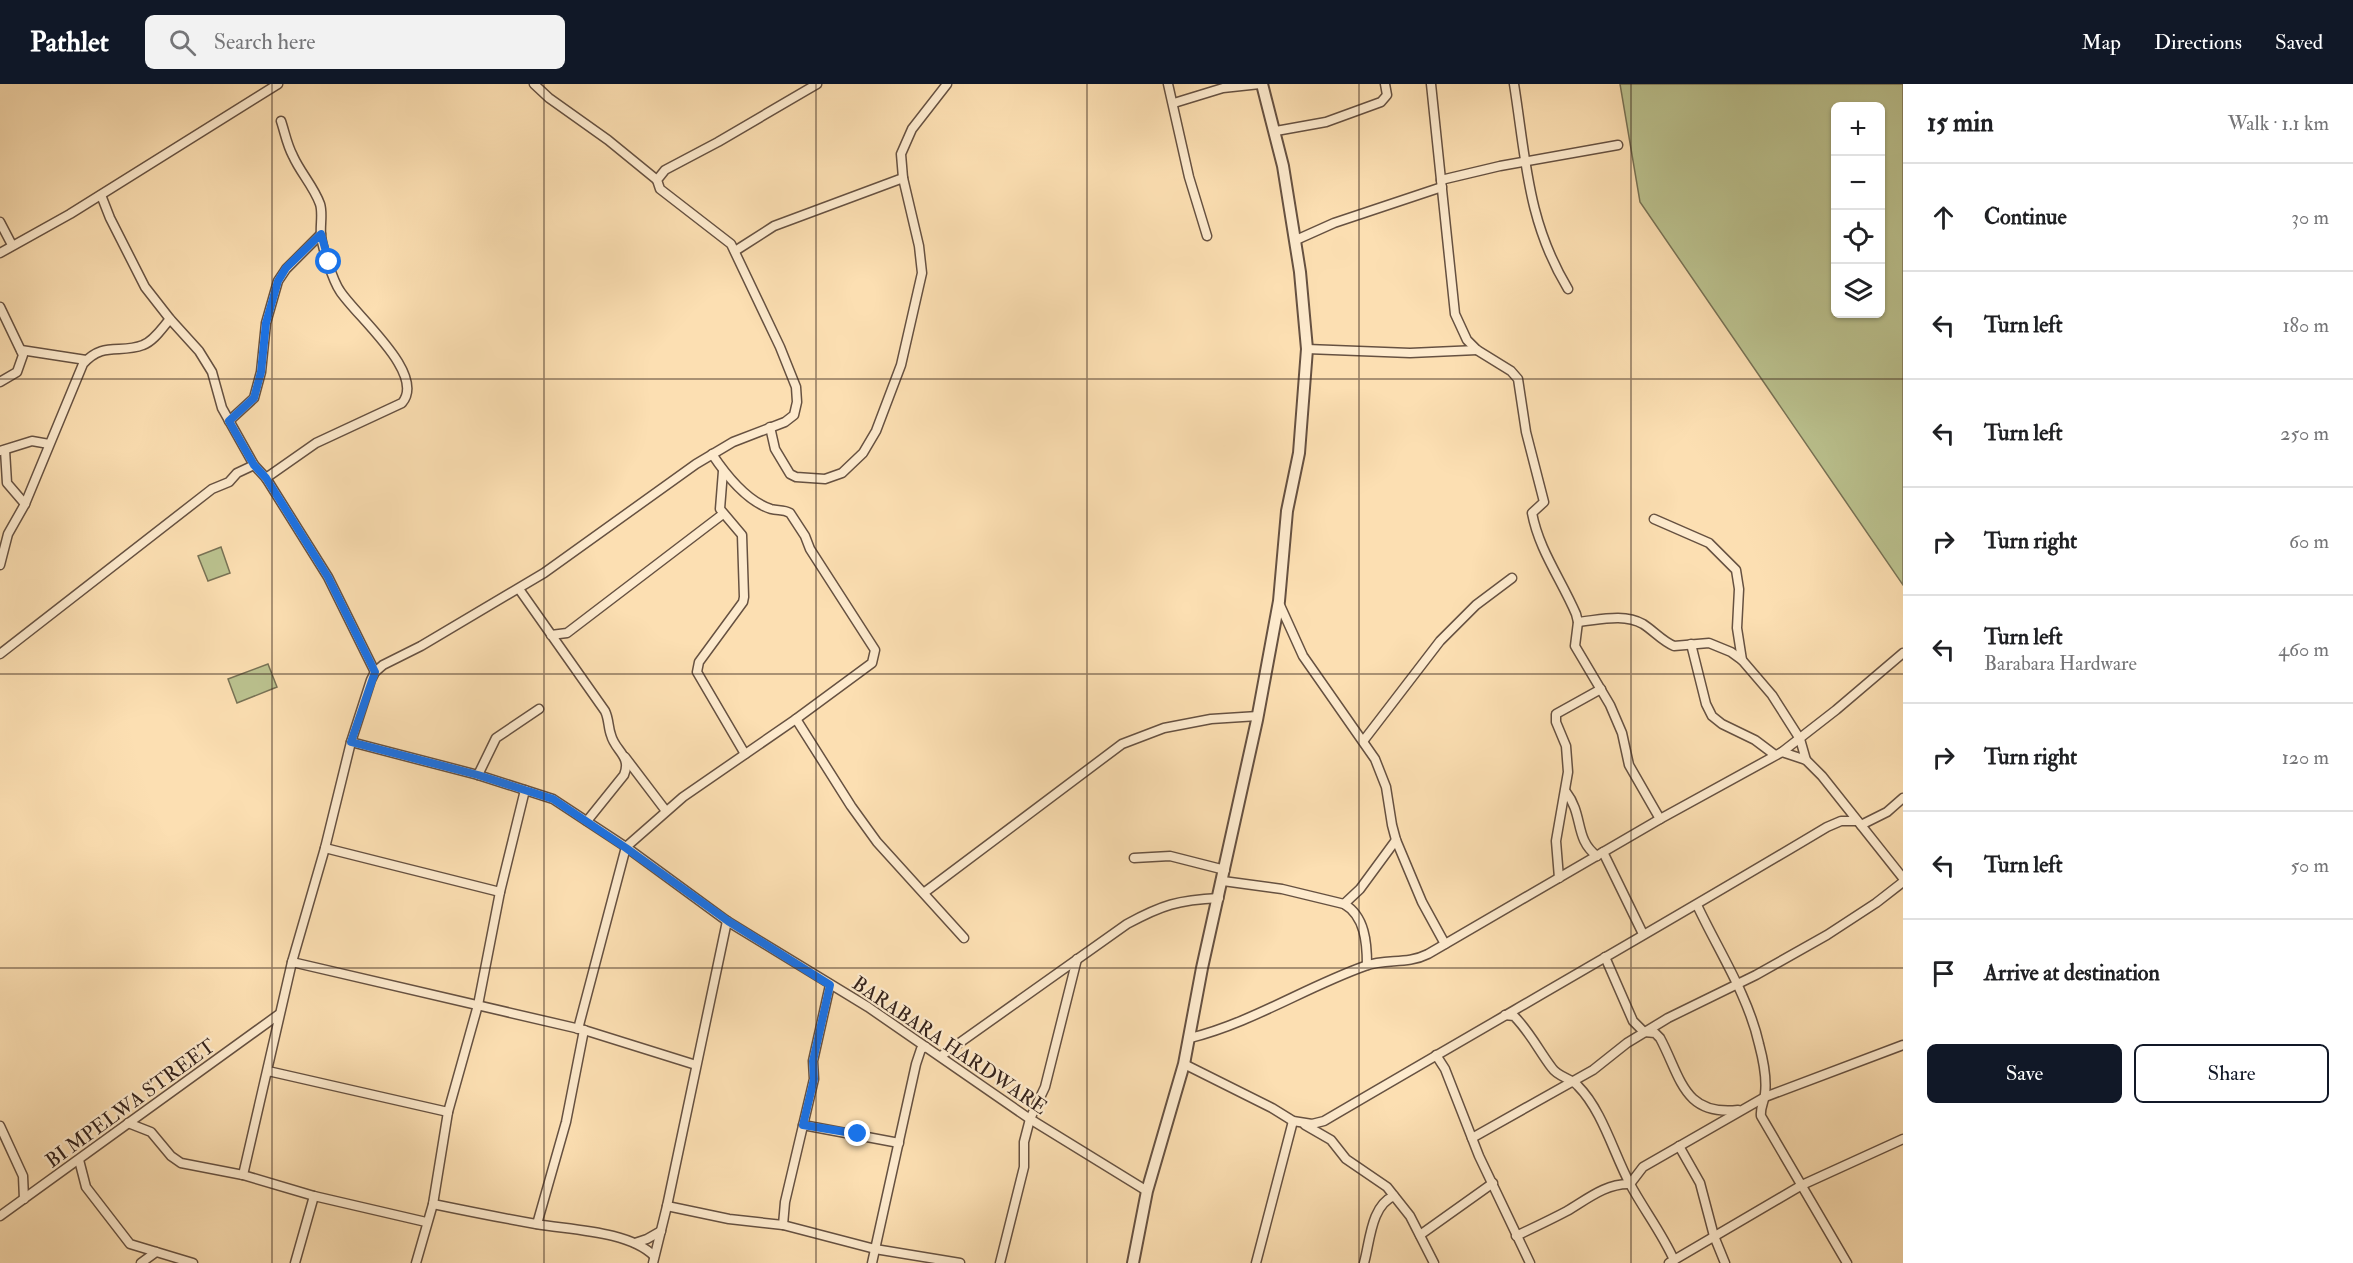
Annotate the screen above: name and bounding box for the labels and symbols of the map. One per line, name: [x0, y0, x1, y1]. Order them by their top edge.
route start: [315, 248, 341, 274]
street label: BARABARA HARDWARE: [847, 971, 1052, 1120]
street label: BI MPELWA STREET: [41, 1033, 220, 1173]
route end: [844, 1120, 870, 1146]

